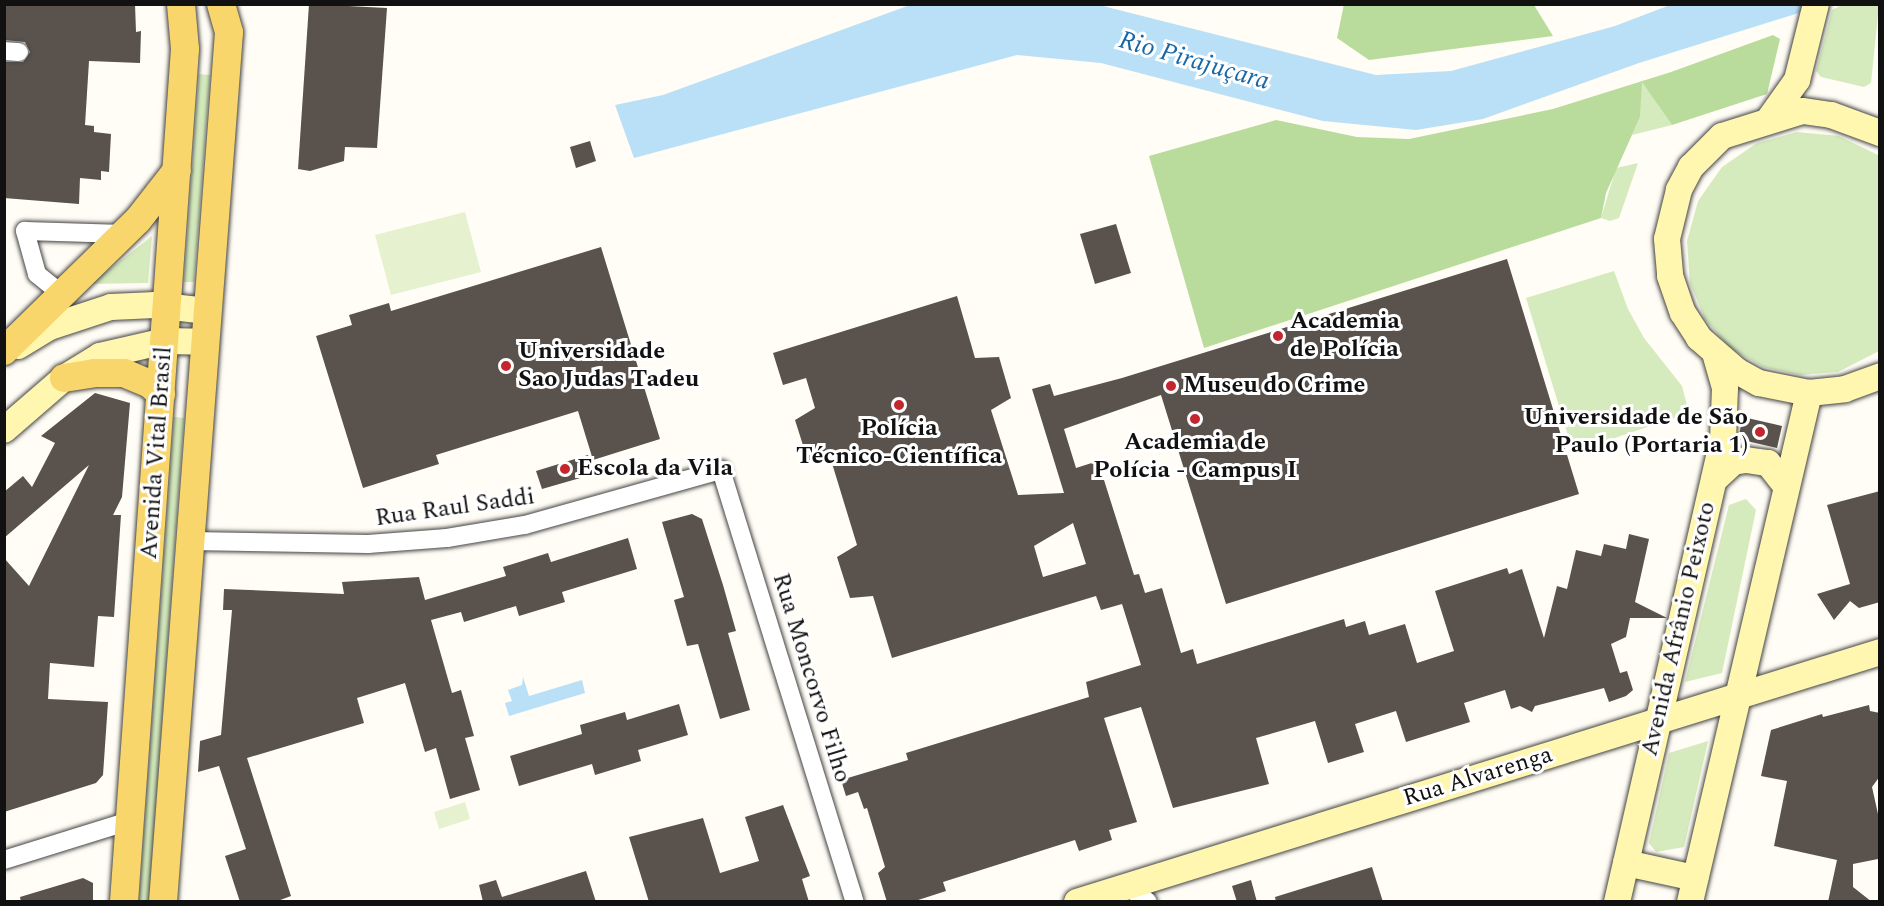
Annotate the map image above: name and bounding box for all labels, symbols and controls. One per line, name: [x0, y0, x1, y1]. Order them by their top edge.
water label: Rio Pirajuçara: [1115, 25, 1273, 97]
place label: Academia de Polícia: [1290, 308, 1400, 364]
marker: Academia de Polícia: [1271, 329, 1285, 343]
place label: Universidade Sao Judas Tadeu: [518, 338, 699, 394]
street label: Avenida Vital Brasil: [135, 346, 179, 560]
marker: Universidade Sao Judas Tadeu: [499, 359, 513, 373]
place label: Museu do Crime: [1183, 372, 1365, 400]
marker: Museu do Crime: [1164, 379, 1178, 393]
marker: Polícia Técnico-Científica: [892, 398, 906, 412]
place label: Universidade de São Paulo (Portaria 1): [1524, 404, 1748, 460]
marker: Academia de Polícia - Campus I: [1188, 412, 1202, 426]
place label: Polícia Técnico-Científica: [796, 415, 1002, 471]
marker: Universidade de São Paulo (Portaria 1): [1753, 425, 1767, 439]
place label: Academia de Polícia - Campus I: [1093, 429, 1297, 485]
place label: Escola da Vila: [577, 455, 733, 483]
marker: Escola da Vila: [558, 462, 572, 476]
street label: Rua Raul Saddi: [373, 483, 537, 533]
street label: Avenida Afrânio Peixoto: [1636, 499, 1722, 759]
street label: Rua Moncorvo Filho: [765, 570, 857, 786]
street label: Rua Alvarenga: [1400, 741, 1556, 813]

